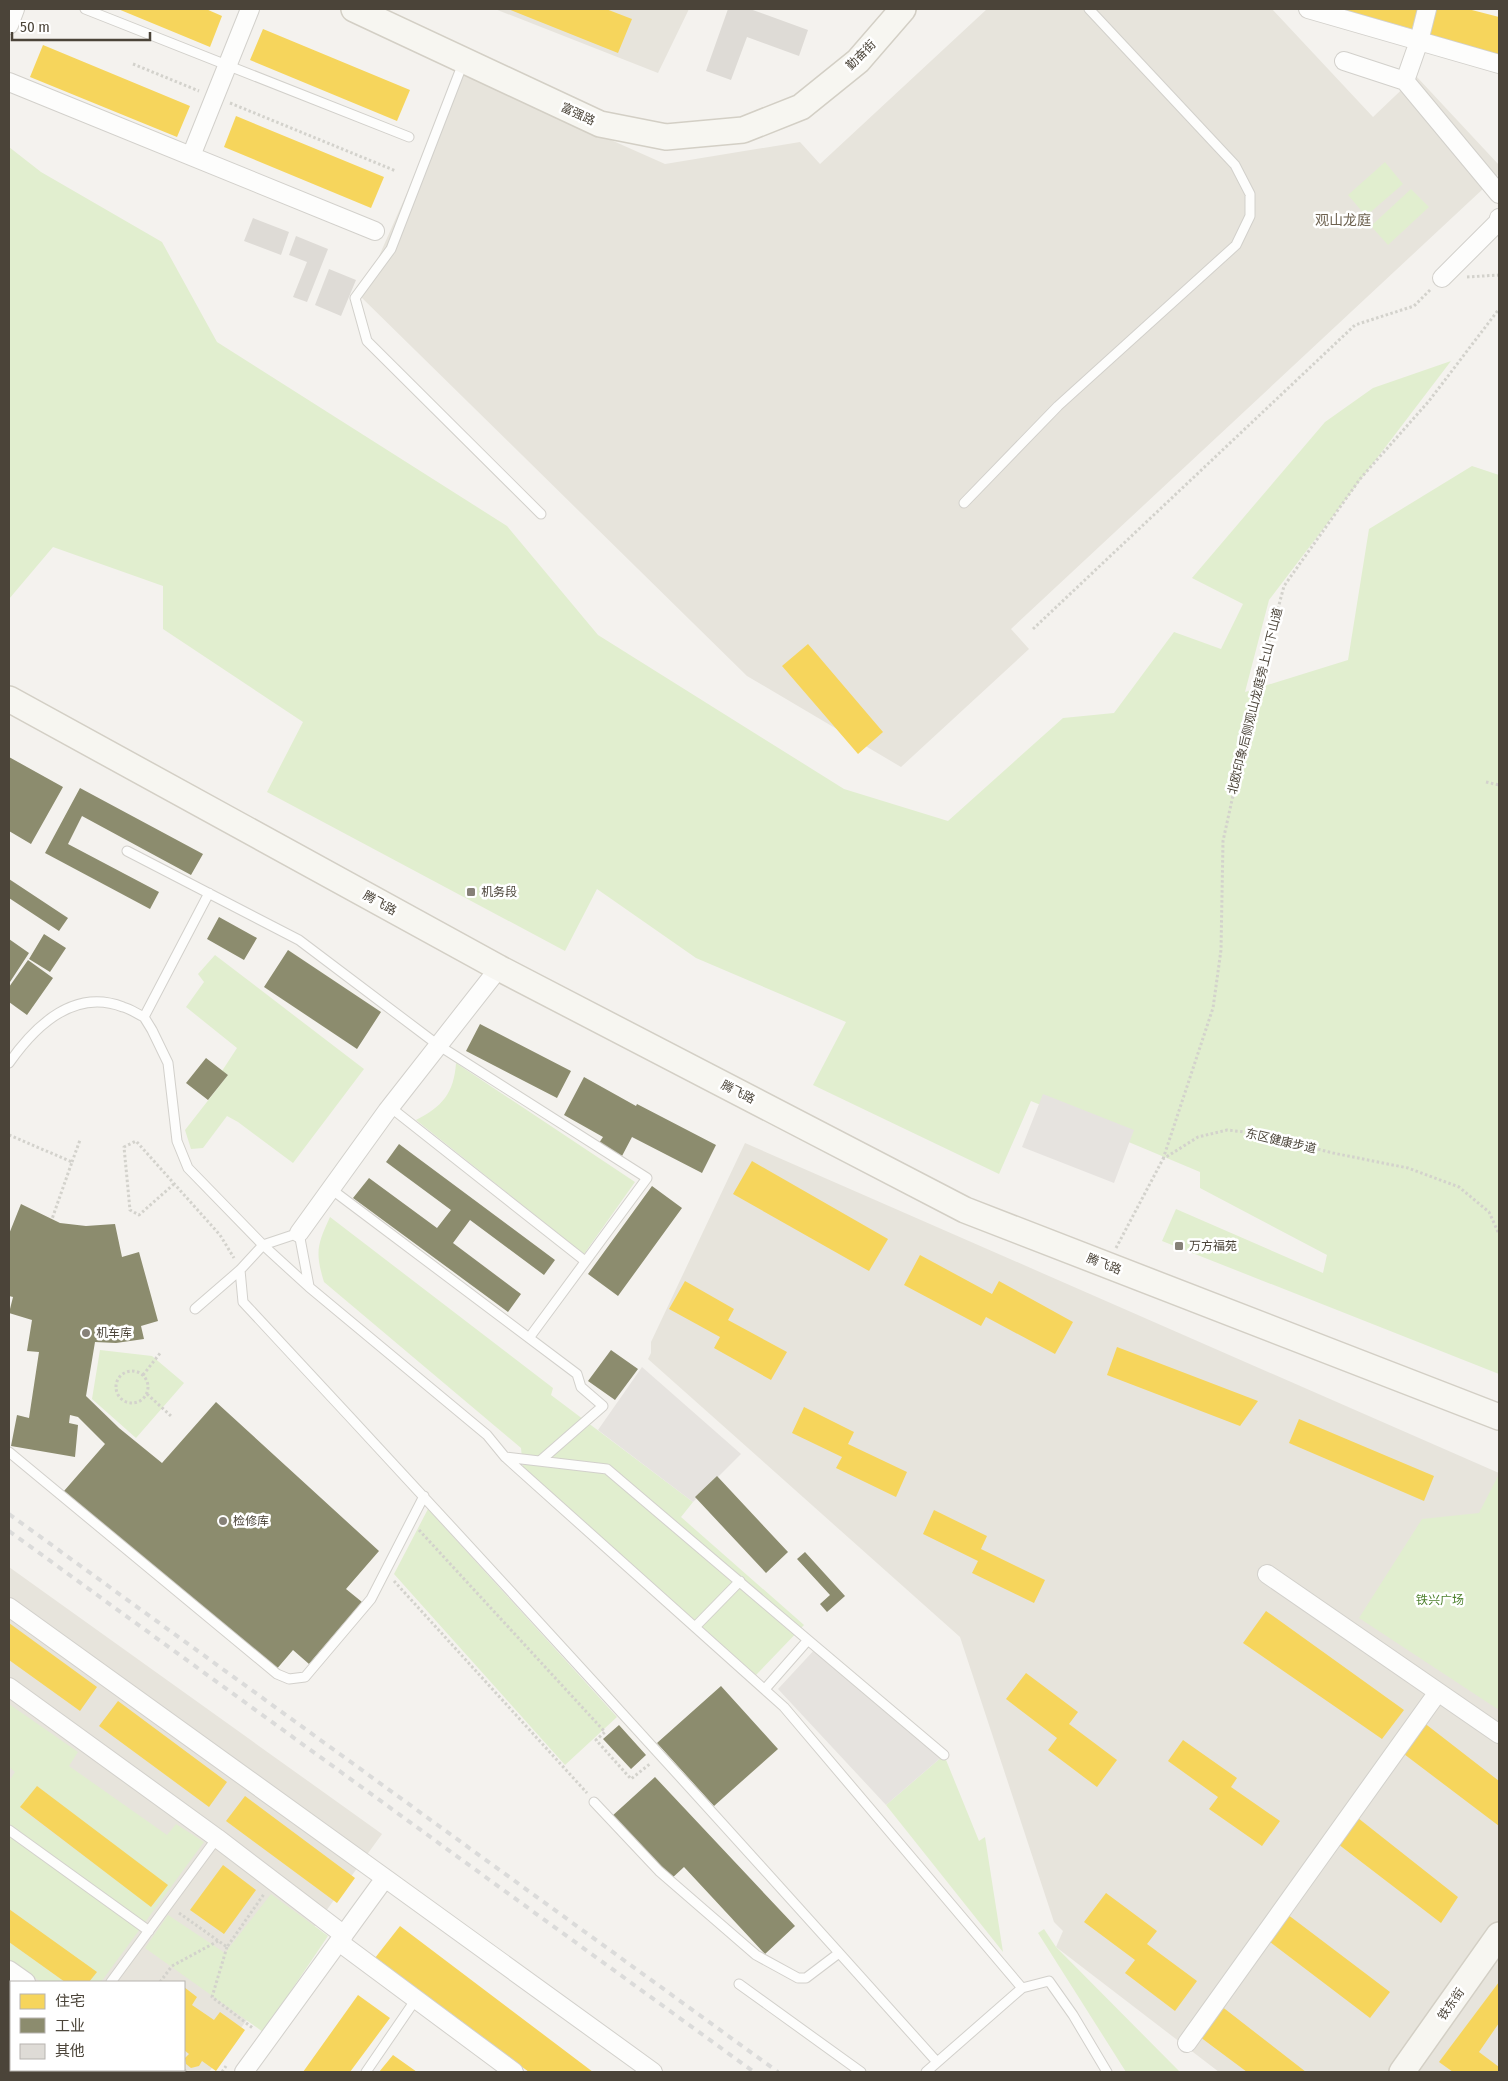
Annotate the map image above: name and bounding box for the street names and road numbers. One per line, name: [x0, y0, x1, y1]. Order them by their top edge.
street label: 勤奋街: [843, 37, 879, 73]
street label: 富强路: [559, 100, 597, 128]
street label: 北欧印象后侧观山龙庭旁上山下山道: [1225, 606, 1285, 796]
street label: 腾飞路: [361, 888, 399, 918]
street label: 腾飞路: [719, 1078, 757, 1106]
street label: 东区健康步道: [1244, 1126, 1318, 1156]
street label: 腾飞路: [1085, 1251, 1123, 1277]
street label: 铁东街: [1435, 1985, 1467, 2023]

